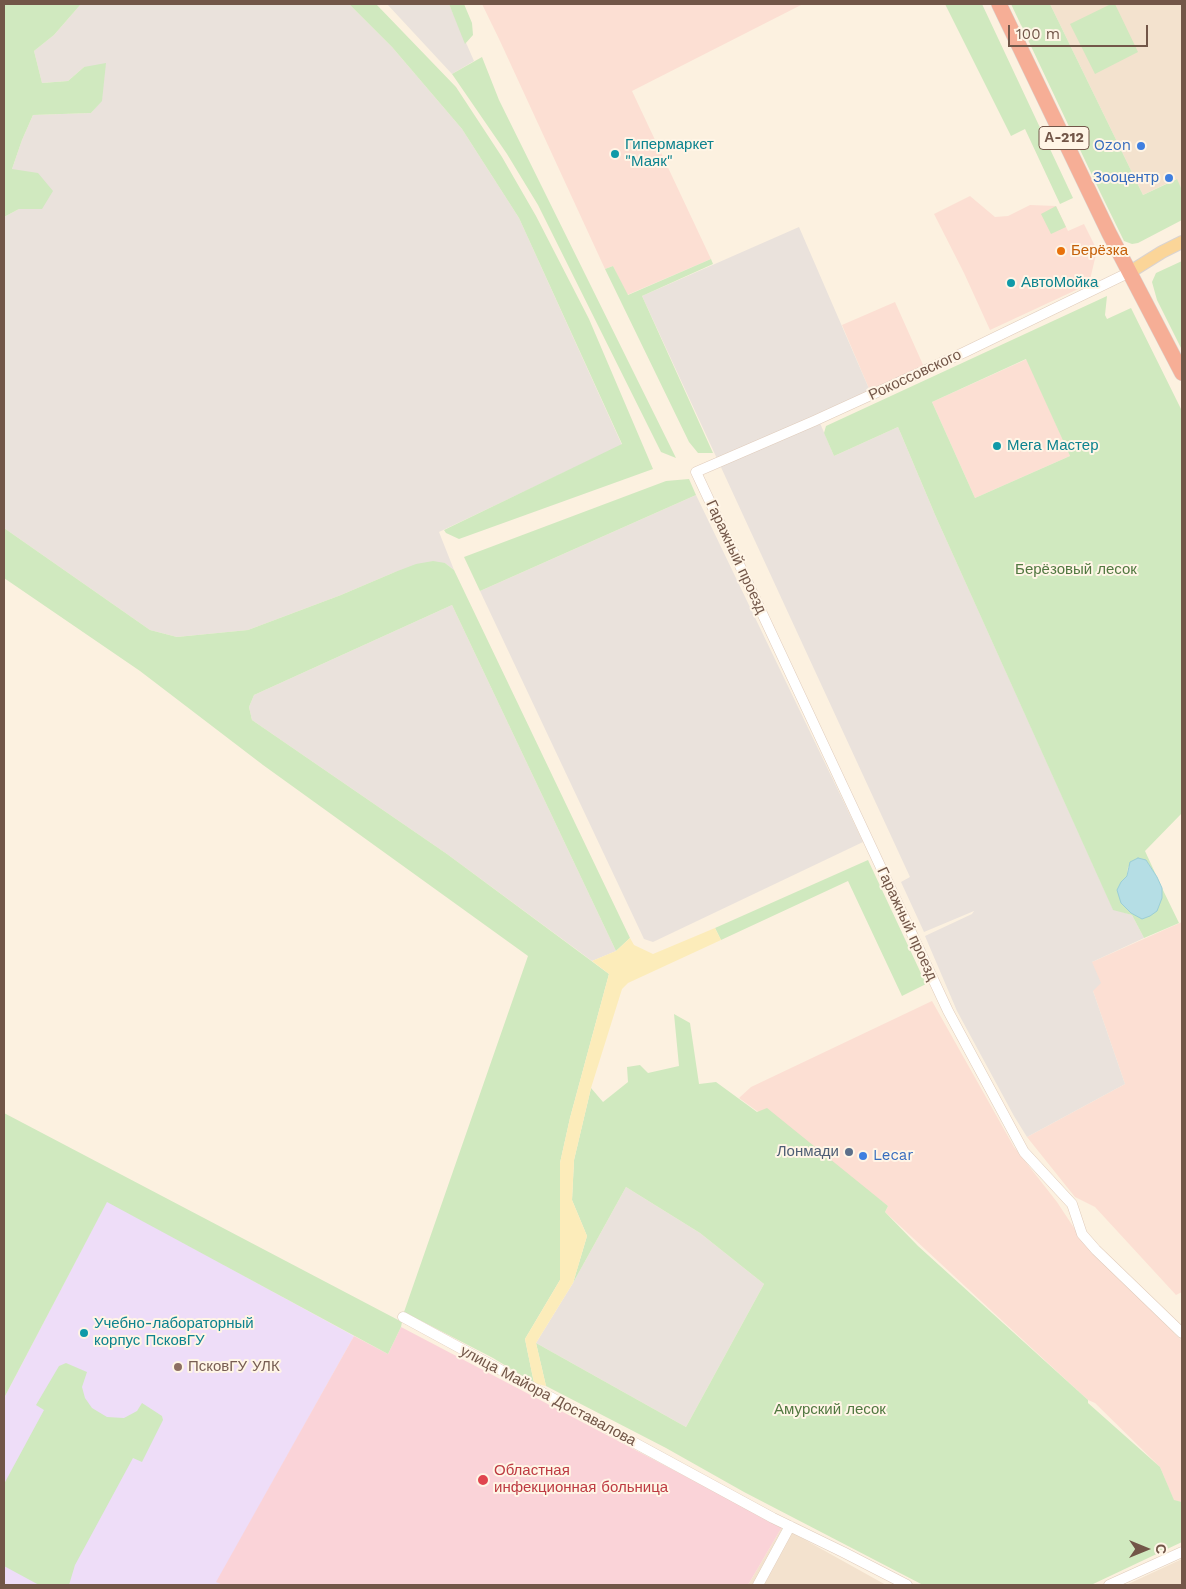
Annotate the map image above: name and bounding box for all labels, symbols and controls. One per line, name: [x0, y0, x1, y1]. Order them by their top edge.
scale bar: [1011, 15, 1151, 47]
text: 100 m: [1016, 25, 1060, 43]
road number: А-212: [1039, 126, 1089, 150]
place label: Гипермаркет "Маяк": [625, 136, 714, 171]
place label: Ozon: [1094, 137, 1131, 155]
marker: Ozon: [1135, 140, 1147, 152]
marker: Гипермаркет "Маяк": [609, 148, 621, 160]
place label: Зооцентр: [1093, 169, 1159, 187]
marker: Зооцентр: [1163, 172, 1175, 184]
place label: Берёзка: [1071, 242, 1128, 260]
marker: Берёзка: [1055, 245, 1067, 257]
place label: АвтоМойка: [1021, 274, 1098, 292]
marker: АвтоМойка: [1005, 277, 1017, 289]
street label: Рокоссовского: [866, 346, 964, 404]
place label: Мега Мастер: [1007, 437, 1098, 455]
marker: Мега Мастер: [991, 440, 1003, 452]
street label: Гаражный проезд: [702, 497, 770, 617]
park label: Берёзовый лесок: [1015, 561, 1137, 579]
street label: Гаражный проезд: [873, 864, 941, 984]
place label: Лонмади: [777, 1143, 839, 1161]
marker: Лонмади: [843, 1146, 855, 1158]
place label: Lecar: [873, 1147, 913, 1165]
marker: Lecar: [857, 1150, 869, 1162]
place label: Учебно-лабораторный корпус ПсковГУ: [94, 1315, 254, 1350]
marker: Учебно-лабораторный корпус ПсковГУ: [78, 1327, 90, 1339]
street label: улица Майора Доставалова: [457, 1342, 639, 1450]
place label: ПсковГУ УЛК: [188, 1358, 280, 1376]
marker: ПсковГУ УЛК: [172, 1361, 184, 1373]
park label: Амурский лесок: [774, 1401, 886, 1419]
place label: Областная инфекционная больница: [494, 1462, 668, 1497]
marker: Областная инфекционная больница: [476, 1473, 490, 1487]
north arrow: [1121, 1524, 1171, 1574]
text: С: [1153, 1544, 1169, 1554]

